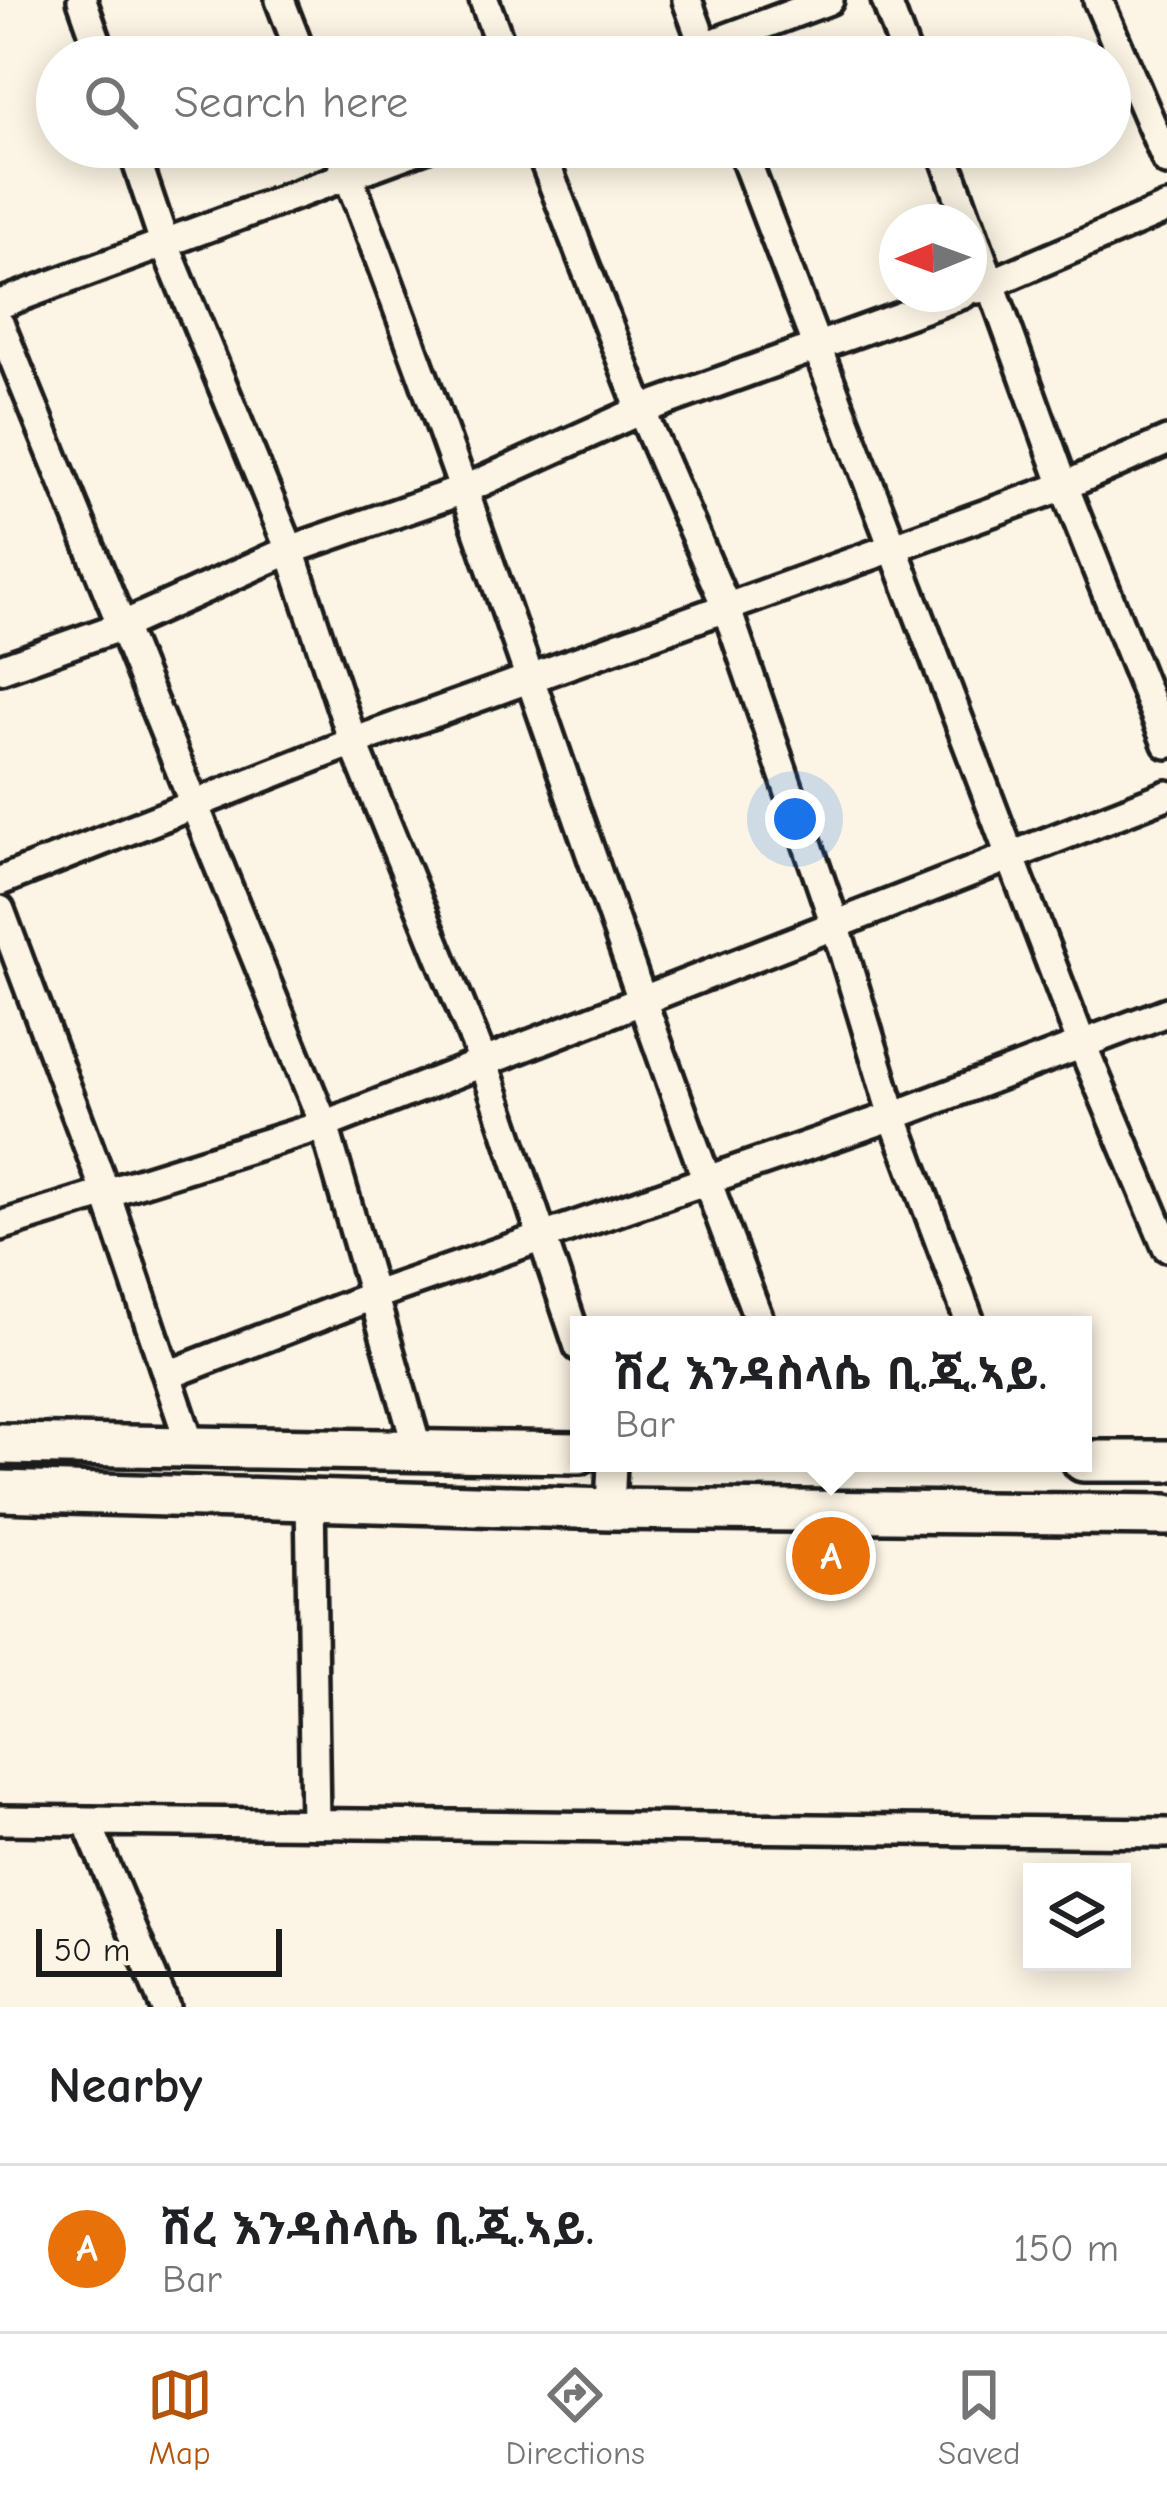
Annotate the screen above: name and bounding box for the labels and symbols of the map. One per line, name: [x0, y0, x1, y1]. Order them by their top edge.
north arrow: [879, 204, 987, 312]
your location: [765, 789, 825, 849]
pin: A: [792, 1511, 870, 1601]
scale bar: [36, 1923, 282, 1976]

